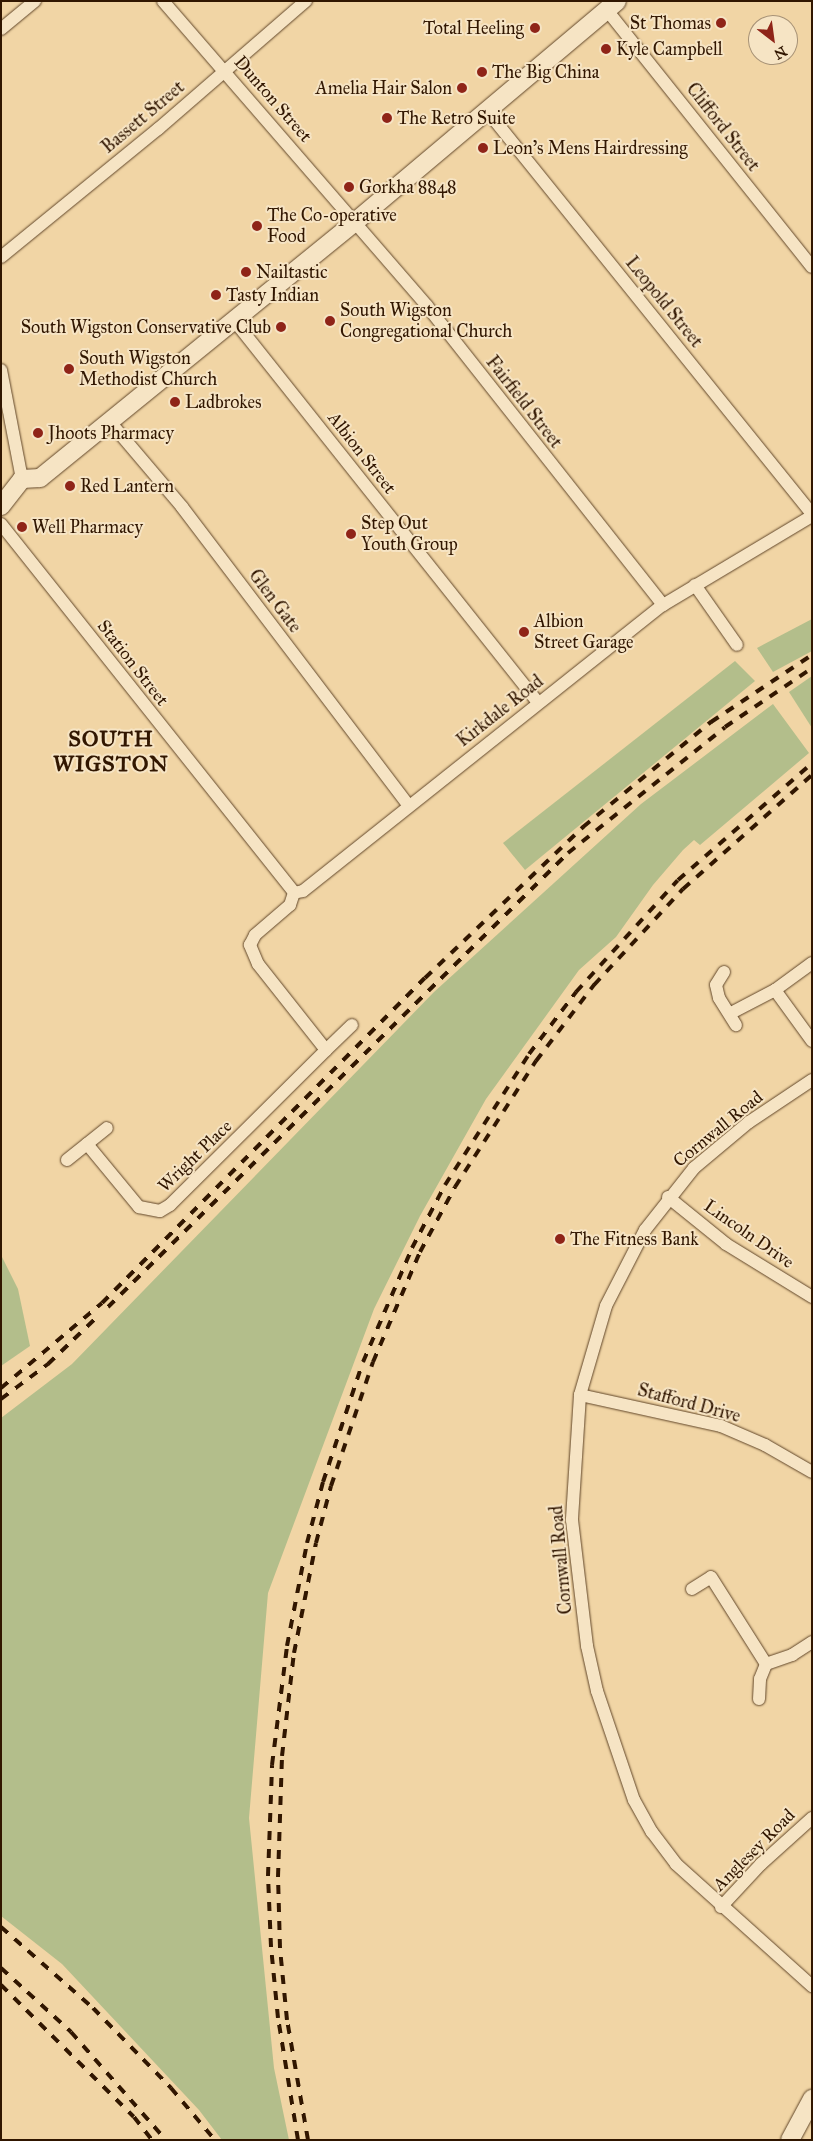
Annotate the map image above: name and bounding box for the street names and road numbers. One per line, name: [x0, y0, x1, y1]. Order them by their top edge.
street label: Dunton Street: [230, 51, 316, 147]
street label: Bassett Street: [97, 76, 189, 158]
street label: Clifford Street: [682, 78, 764, 176]
street label: Leopold Street: [621, 252, 707, 352]
street label: Fairfield Street: [481, 352, 567, 452]
street label: Albion Street: [323, 408, 401, 498]
street label: Glen Gate: [244, 565, 306, 637]
street label: Station Street: [93, 616, 173, 710]
street label: Kirkdale Road: [452, 671, 548, 751]
street label: Cornwall Road: [669, 1086, 767, 1172]
street label: Wright Place: [154, 1115, 236, 1197]
street label: Lincoln Drive: [700, 1195, 798, 1273]
street label: Stafford Drive: [635, 1379, 743, 1427]
street label: Cornwall Road: [545, 1505, 577, 1615]
street label: Anglesey Road: [708, 1804, 800, 1896]

